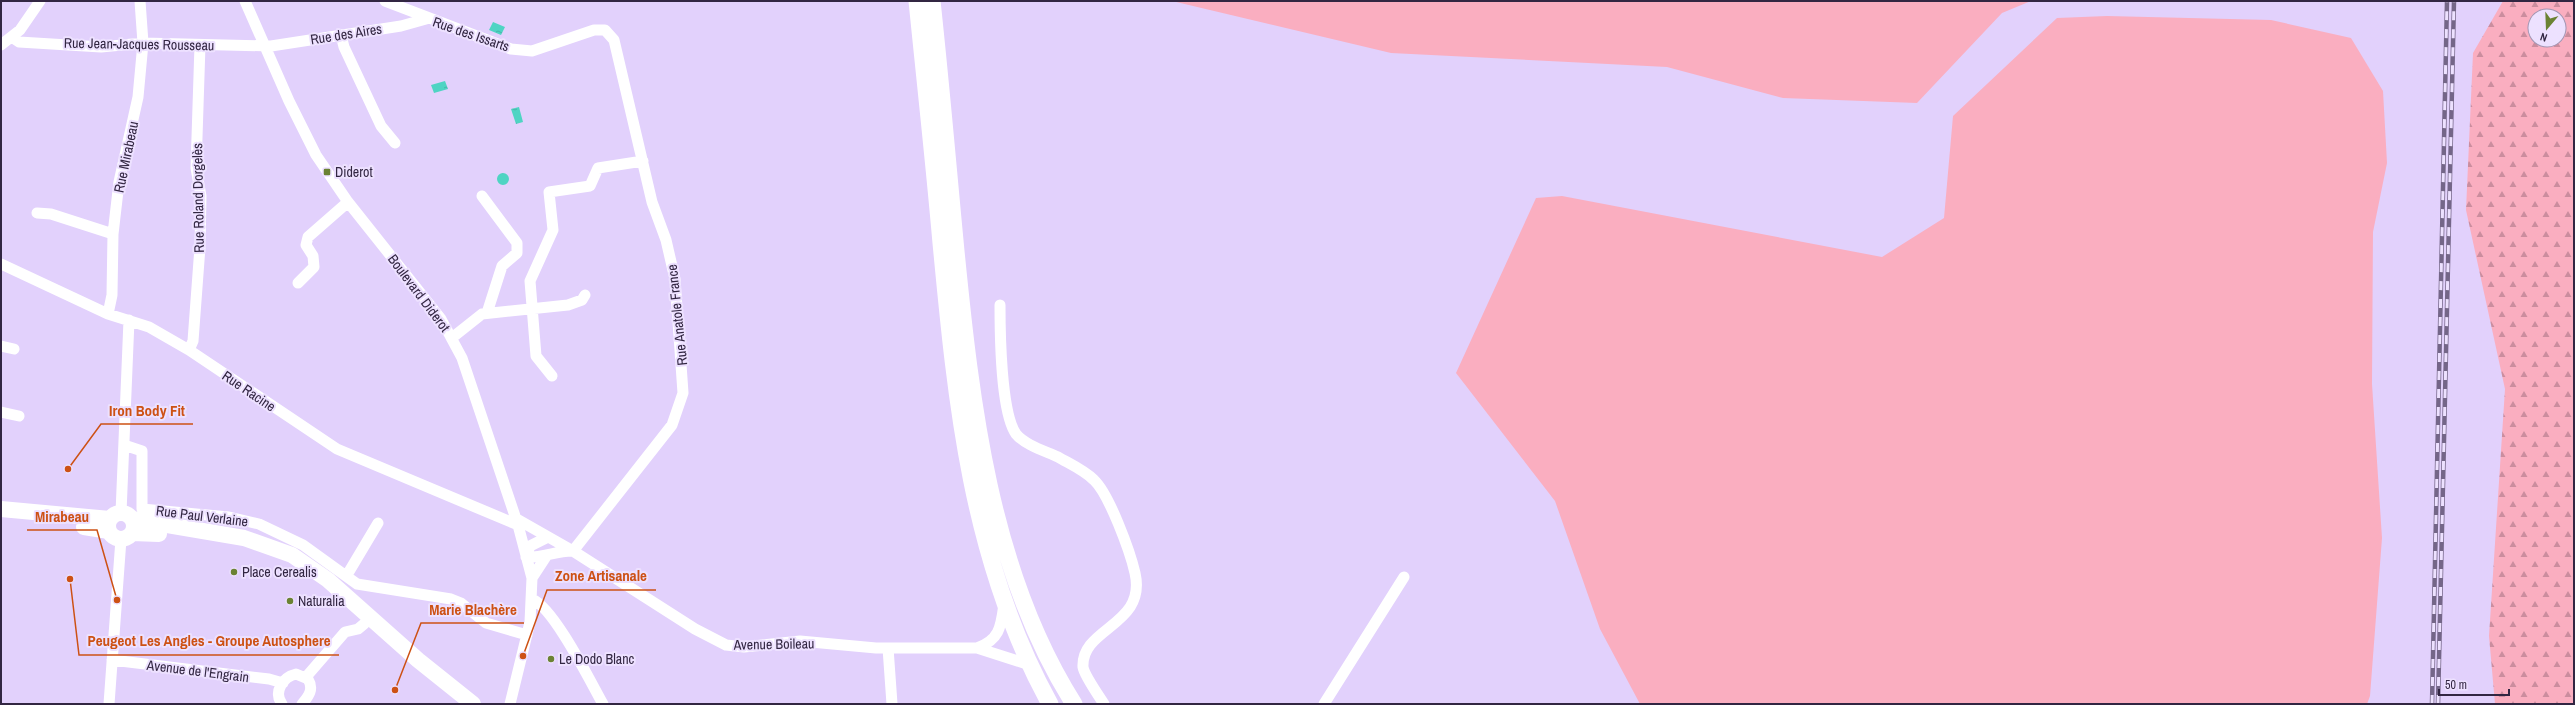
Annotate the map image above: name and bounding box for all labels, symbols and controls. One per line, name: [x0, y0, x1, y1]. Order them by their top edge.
north arrow: [2527, 8, 2567, 48]
street label: Rue des Issarts: [430, 13, 512, 56]
street label: Rue des Aires: [309, 19, 383, 49]
text: N: [2538, 30, 2549, 45]
street label: Rue Jean-Jacques Rousseau: [64, 34, 214, 54]
street label: Rue Mirabeau: [110, 120, 142, 194]
street label: Rue Roland Dorgelès: [188, 143, 208, 253]
place label: Diderot: [335, 163, 373, 181]
marker: Diderot: [322, 167, 332, 177]
street label: Boulevard Diderot: [384, 251, 454, 335]
street label: Rue Anatole France: [663, 264, 691, 366]
street label: Rue Racine: [219, 367, 279, 415]
callout: Iron Body Fit: [101, 397, 193, 424]
text: Iron Body Fit: [109, 400, 185, 421]
street label: Rue Paul Verlaine: [155, 501, 249, 531]
callout: Mirabeau: [27, 503, 97, 530]
text: Mirabeau: [35, 506, 89, 527]
place label: Place Cerealis: [242, 563, 317, 581]
callout: Zone Artisanale: [547, 563, 656, 590]
text: Zone Artisanale: [555, 565, 647, 586]
marker: Place Cerealis: [229, 567, 239, 577]
place label: Naturalia: [298, 592, 345, 610]
marker: Naturalia: [285, 596, 295, 606]
callout: Marie Blachère: [421, 596, 524, 623]
text: Marie Blachère: [429, 599, 517, 620]
callout: Peugeot Les Angles - Groupe Autosphere: [79, 628, 339, 655]
text: Peugeot Les Angles - Groupe Autosphere: [87, 630, 331, 651]
street label: Avenue Boileau: [732, 634, 815, 654]
place label: Le Dodo Blanc: [559, 650, 635, 668]
marker: Le Dodo Blanc: [546, 654, 556, 664]
street label: Avenue de l'Engrain: [145, 656, 250, 686]
scale bar: [2439, 671, 2509, 697]
text: 50 m: [2445, 677, 2467, 693]

